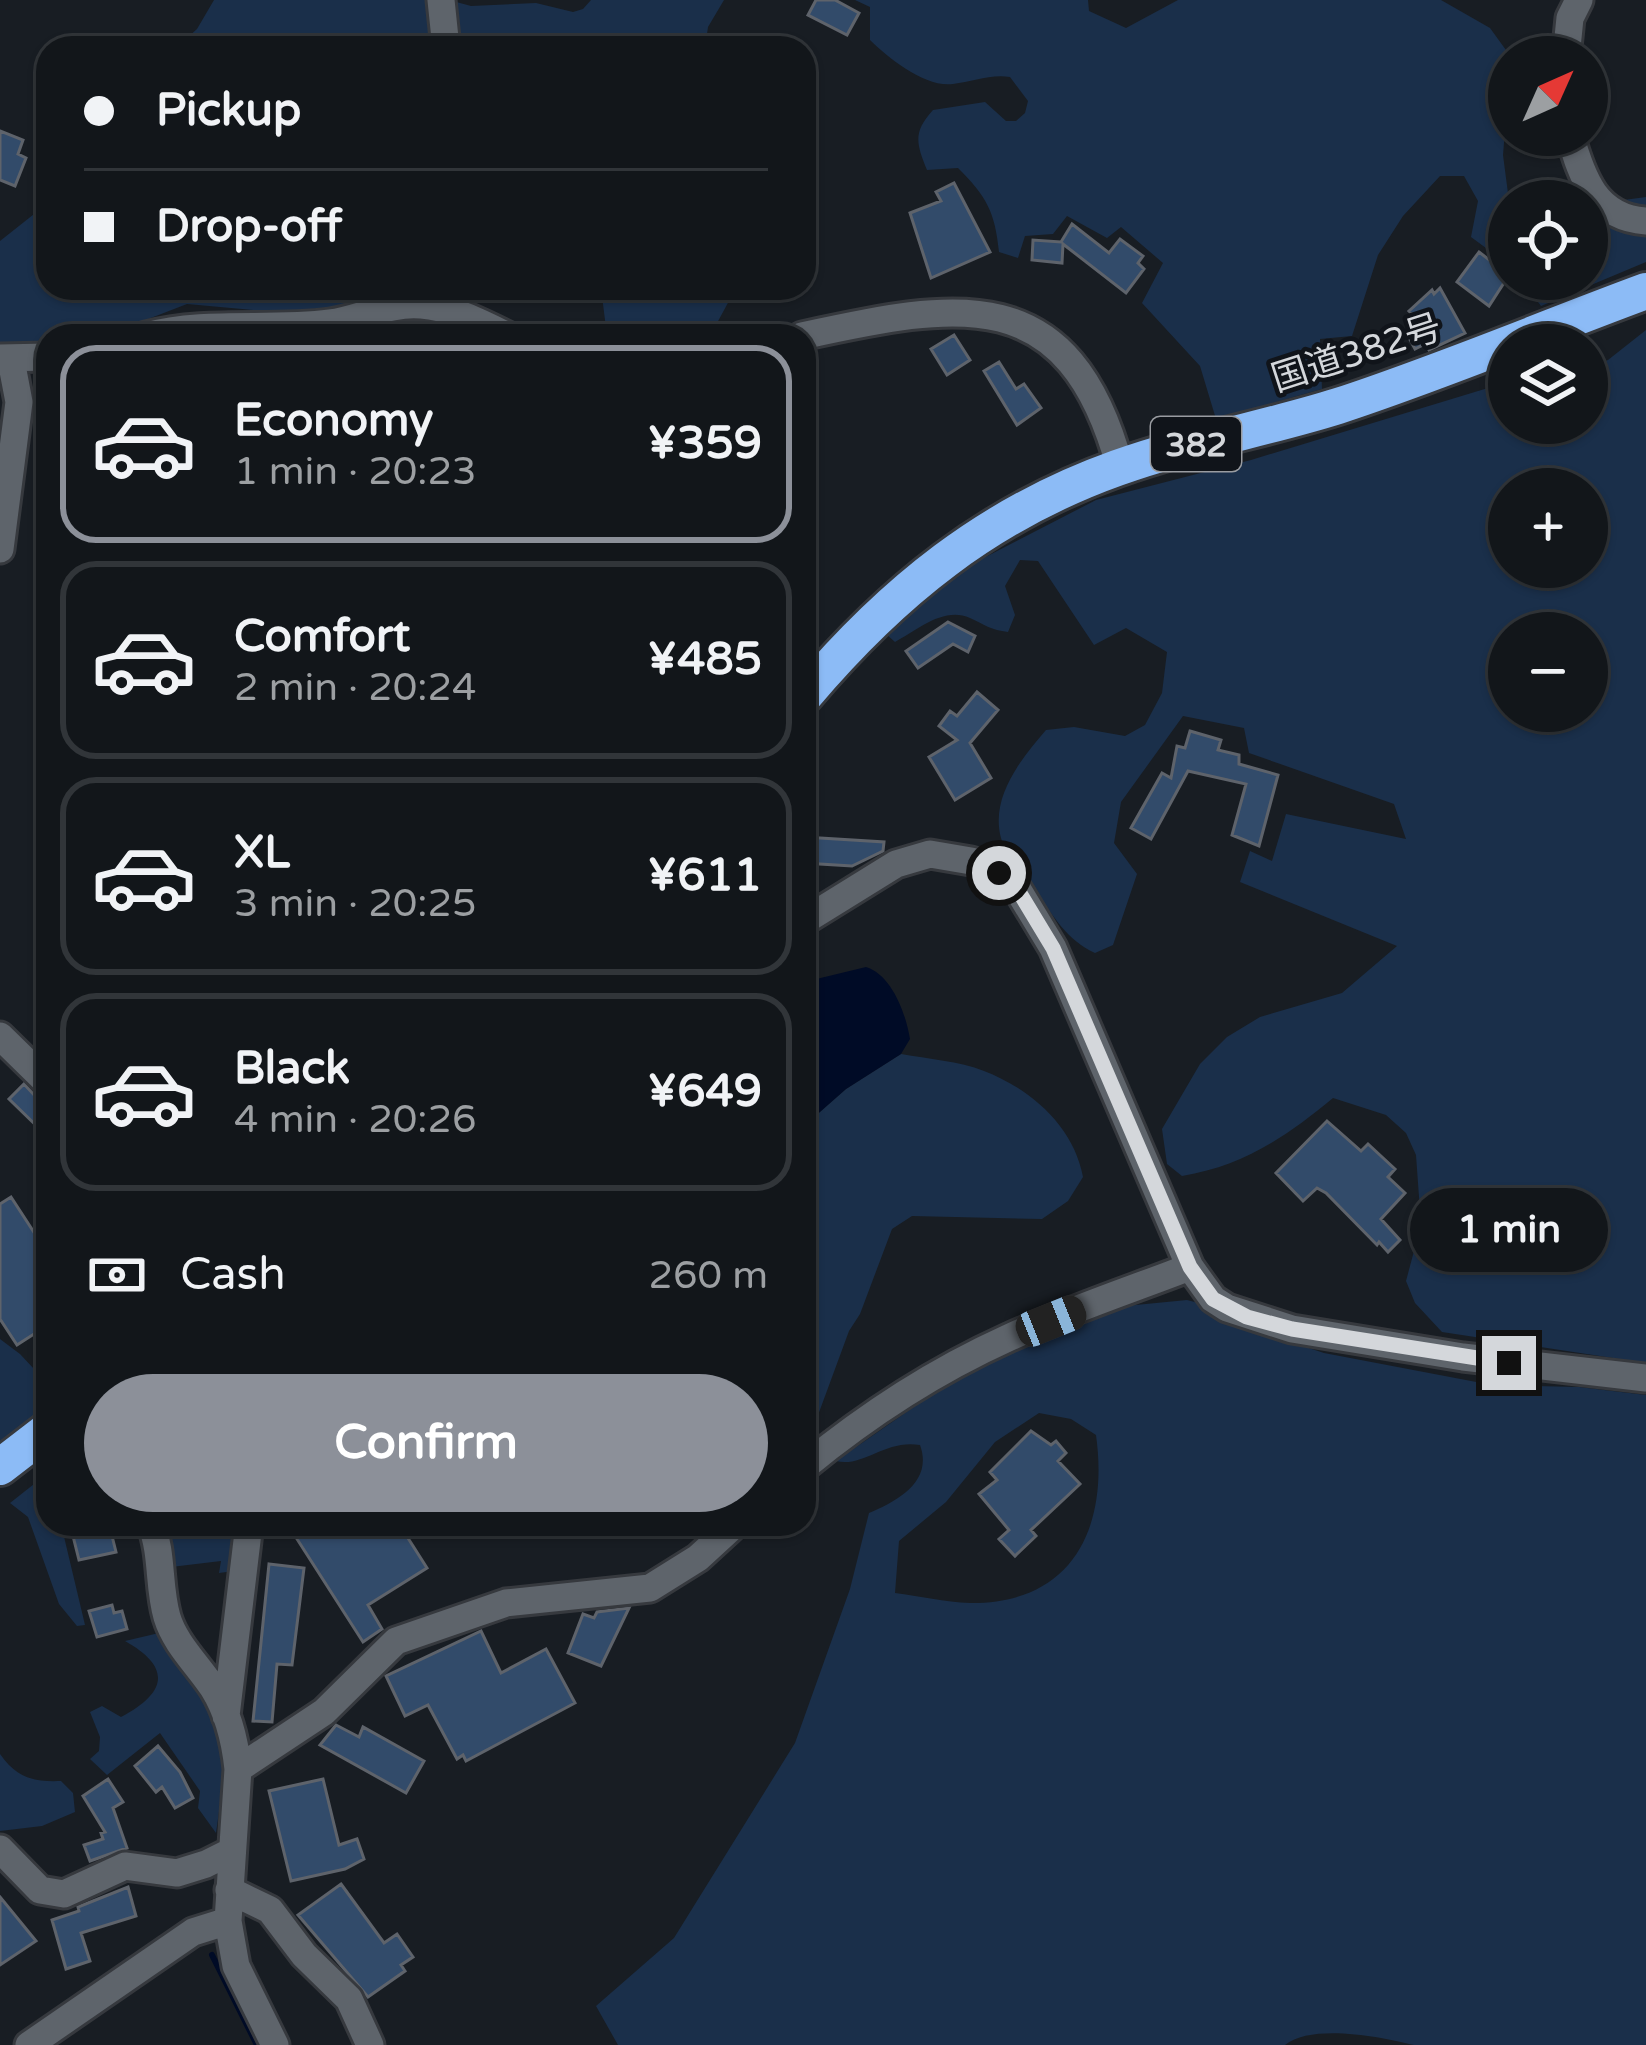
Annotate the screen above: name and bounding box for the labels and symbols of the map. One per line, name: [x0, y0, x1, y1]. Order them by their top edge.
north arrow: [1488, 36, 1608, 156]
street label: 国道382号: [1266, 306, 1447, 401]
road number: 382: [1151, 417, 1241, 471]
route start: [972, 846, 1026, 900]
callout: 1 min: [1410, 1189, 1608, 1273]
car: [1011, 1291, 1091, 1351]
route end: [1482, 1336, 1536, 1390]

